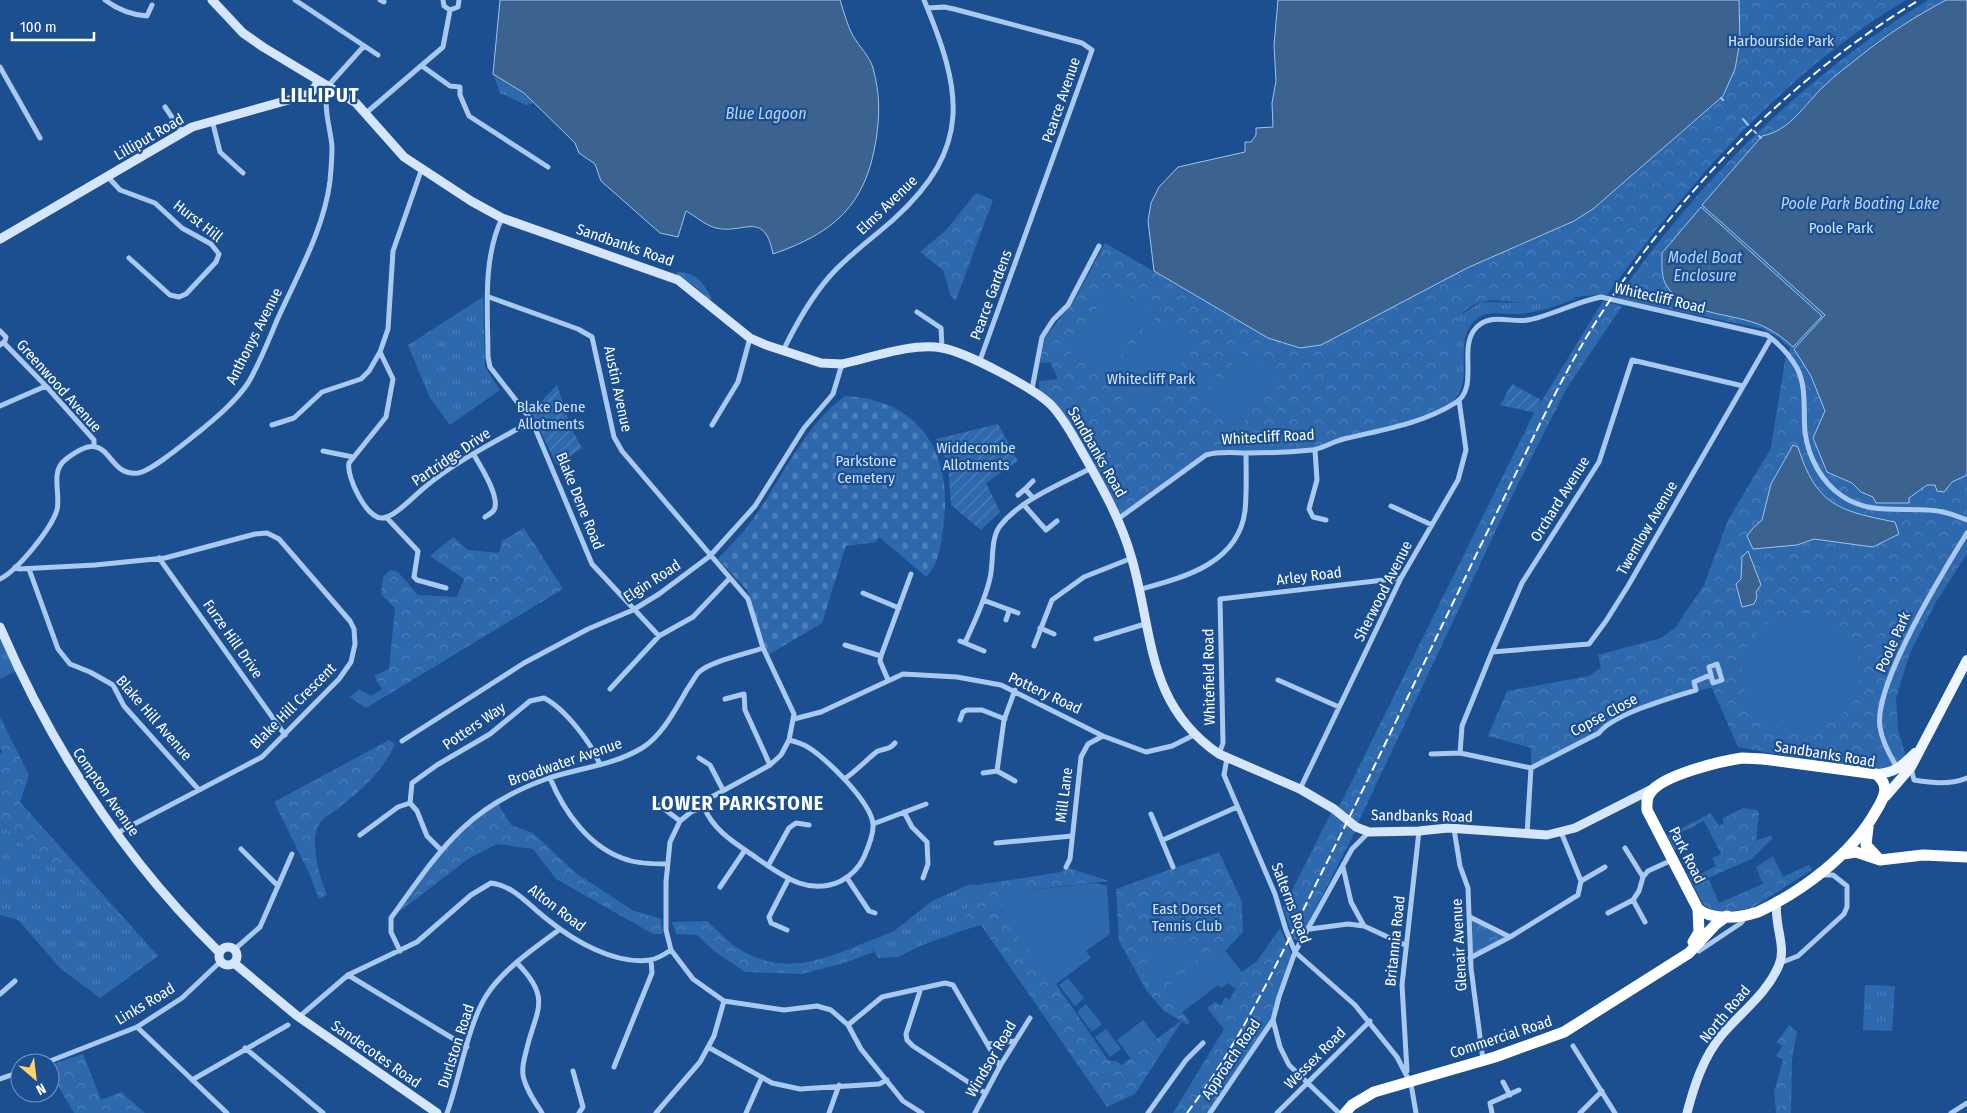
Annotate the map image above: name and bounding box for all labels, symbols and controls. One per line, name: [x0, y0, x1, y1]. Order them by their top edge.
scale bar: [12, 10, 95, 42]
text: 100 m: [20, 18, 57, 36]
park label: Harbourside Park: [1728, 32, 1834, 50]
street label: Pearce Avenue: [1038, 55, 1084, 145]
district label: LILLIPUT: [280, 83, 360, 107]
water label: Blue Lagoon: [725, 104, 807, 123]
street label: Lilliput Road: [111, 110, 187, 164]
street label: Elms Avenue: [853, 172, 921, 238]
water label: Poole Park Boating Lake: [1781, 194, 1940, 213]
street label: Hurst Hill: [170, 196, 226, 246]
park label: Poole Park: [1809, 219, 1873, 237]
street label: Sandbanks Road: [574, 220, 676, 270]
street label: Pearce Gardens: [966, 248, 1016, 342]
water label: Model Boat Enclosure: [1668, 248, 1743, 285]
street label: Whitecliff Road: [1613, 279, 1707, 317]
street label: Anthonys Avenue: [222, 285, 286, 387]
street label: Greenwood Avenue: [13, 336, 105, 436]
street label: Austin Avenue: [600, 344, 636, 434]
park label: Whitecliff Park: [1107, 370, 1195, 388]
park label: Blake Dene Allotments: [517, 398, 585, 433]
street label: Sandbanks Road: [1064, 403, 1130, 501]
street label: Partridge Drive: [408, 424, 494, 490]
street label: Whitecliff Road: [1221, 426, 1315, 448]
park label: Widdecombe Allotments: [936, 439, 1016, 474]
street label: Blake Dene Road: [552, 450, 608, 552]
park label: Parkstone Cemetery: [836, 452, 896, 487]
street label: Orchard Avenue: [1527, 453, 1593, 545]
street label: Twemlow Avenue: [1613, 478, 1681, 578]
street label: Sherwood Avenue: [1350, 538, 1416, 644]
street label: Elgin Road: [620, 556, 684, 606]
street label: Arley Road: [1275, 563, 1343, 589]
street label: Furze Hill Drive: [199, 596, 267, 682]
street label: Poole Park: [1872, 609, 1914, 675]
street label: Whitefield Road: [1199, 628, 1219, 726]
street label: Blake Hill Crescent: [246, 659, 340, 753]
street label: Pottery Road: [1005, 668, 1085, 718]
street label: Blake Hill Avenue: [112, 672, 196, 764]
street label: Copse Close: [1567, 690, 1641, 740]
street label: Potters Way: [439, 698, 509, 754]
street label: Broadwater Avenue: [506, 734, 624, 790]
street label: Sandbanks Road: [1773, 737, 1877, 771]
street label: Compton Avenue: [69, 744, 143, 840]
street label: Mill Lane: [1052, 767, 1076, 823]
district label: LOWER PARKSTONE: [652, 791, 824, 815]
street label: Sandbanks Road: [1371, 806, 1473, 826]
street label: Park Road: [1665, 824, 1709, 886]
street label: Salterns Road: [1267, 860, 1315, 946]
street label: Alton Road: [525, 881, 589, 935]
street label: Britannia Road: [1381, 895, 1409, 987]
street label: Glenair Avenue: [1448, 898, 1470, 992]
park label: East Dorset Tennis Club: [1152, 900, 1222, 935]
street label: Links Road: [112, 979, 178, 1029]
street label: North Road: [1696, 982, 1754, 1046]
street label: Durlston Road: [434, 1002, 478, 1090]
street label: Commercial Road: [1448, 1012, 1554, 1062]
street label: Sandecotes Road: [328, 1016, 424, 1092]
street label: Approach Road: [1198, 1016, 1264, 1102]
street label: Windsor Road: [962, 1018, 1020, 1100]
street label: Wessex Road: [1280, 1023, 1350, 1093]
north arrow: [10, 1053, 60, 1103]
text: N: [33, 1080, 49, 1099]

